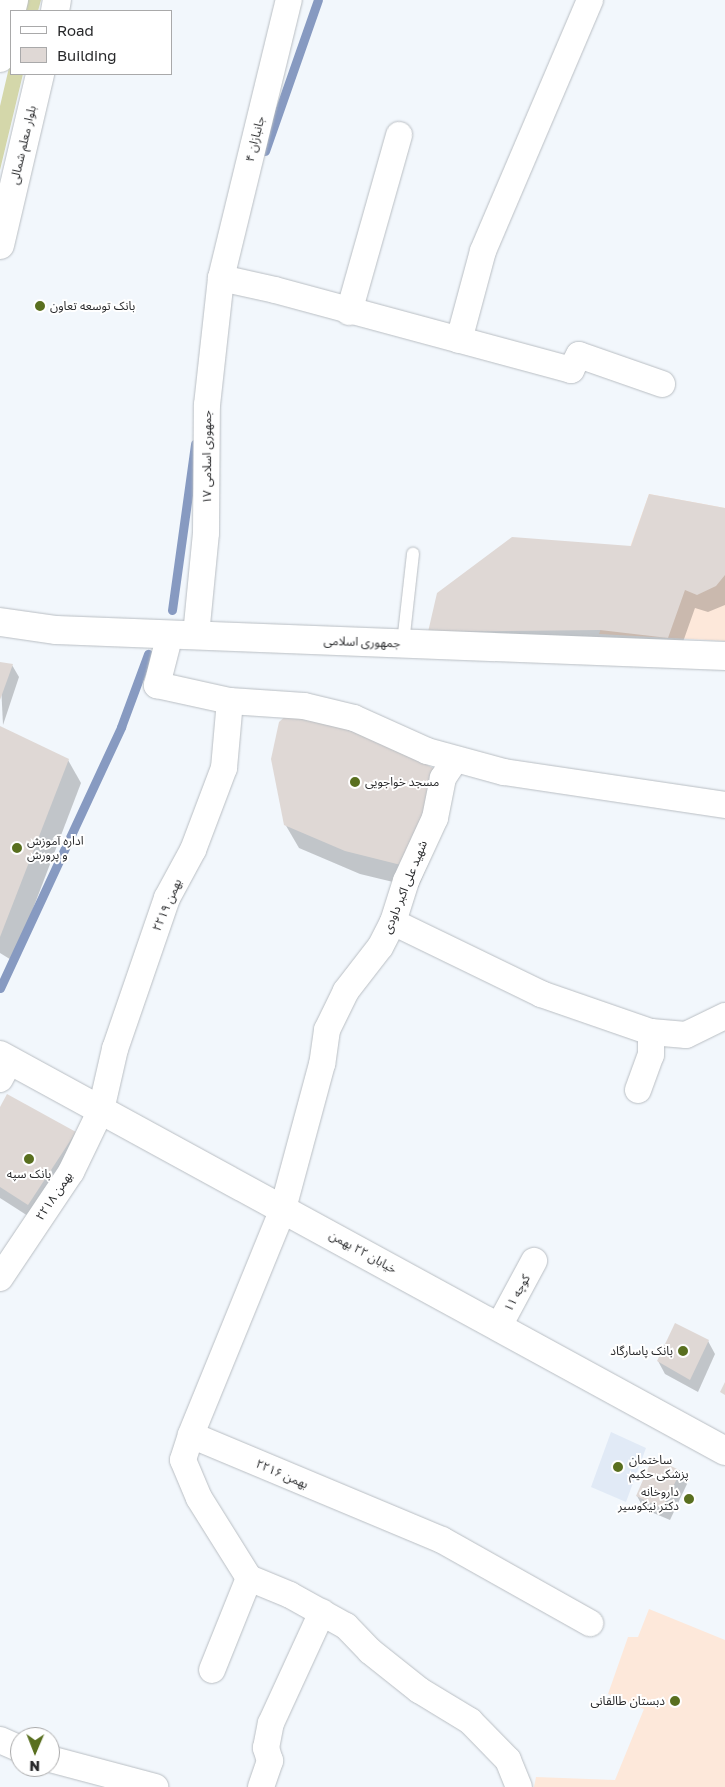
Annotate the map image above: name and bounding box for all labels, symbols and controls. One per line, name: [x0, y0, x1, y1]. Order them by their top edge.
legend: [10, 10, 172, 75]
text: Road: [57, 21, 94, 39]
text: Building: [57, 46, 117, 64]
street label: بلوار معلم شمالی: [7, 104, 39, 186]
street label: جانبازان ۴: [242, 115, 268, 163]
place label: بانک توسعه تعاون: [50, 299, 135, 313]
marker: بانک توسعه تعاون: [34, 300, 46, 312]
street label: جمهوری اسلامی ۱۷: [200, 410, 214, 504]
street label: جمهوری اسلامی: [323, 633, 401, 651]
place label: مسجد خواجویی: [365, 775, 439, 789]
marker: مسجد خواجویی: [349, 776, 361, 788]
place label: اداره آموزش و پرورش: [27, 834, 84, 862]
street label: شهید علی اکبر داودی: [380, 838, 430, 936]
marker: اداره آموزش و پرورش: [11, 842, 23, 854]
street label: ۲۲بهمن ۱۹: [150, 877, 184, 933]
marker: بانک سپه: [23, 1153, 35, 1165]
place label: بانک سپه: [7, 1167, 51, 1181]
street label: ۲۲بهمن ۱۸: [33, 1169, 75, 1223]
street label: خیابان ۲۲ بهمن: [327, 1228, 399, 1276]
street label: کوچه ۱۱: [501, 1272, 533, 1314]
place label: بانک پاسارگاد: [610, 1344, 673, 1358]
marker: بانک پاسارگاد: [677, 1345, 689, 1357]
place label: ساختمان پزشکی حکیم: [629, 1453, 689, 1481]
street label: ۲۲بهمن ۱۶: [254, 1457, 310, 1491]
marker: ساختمان پزشکی حکیم: [611, 1460, 625, 1474]
place label: داروخانه دکتر نیکوسیر: [618, 1485, 679, 1513]
marker: داروخانه دکتر نیکوسیر: [683, 1493, 695, 1505]
place label: دبستان طالقانی: [590, 1694, 665, 1708]
marker: دبستان طالقانی: [669, 1695, 681, 1707]
north arrow: [10, 1727, 60, 1777]
text: N: [29, 1758, 40, 1775]

